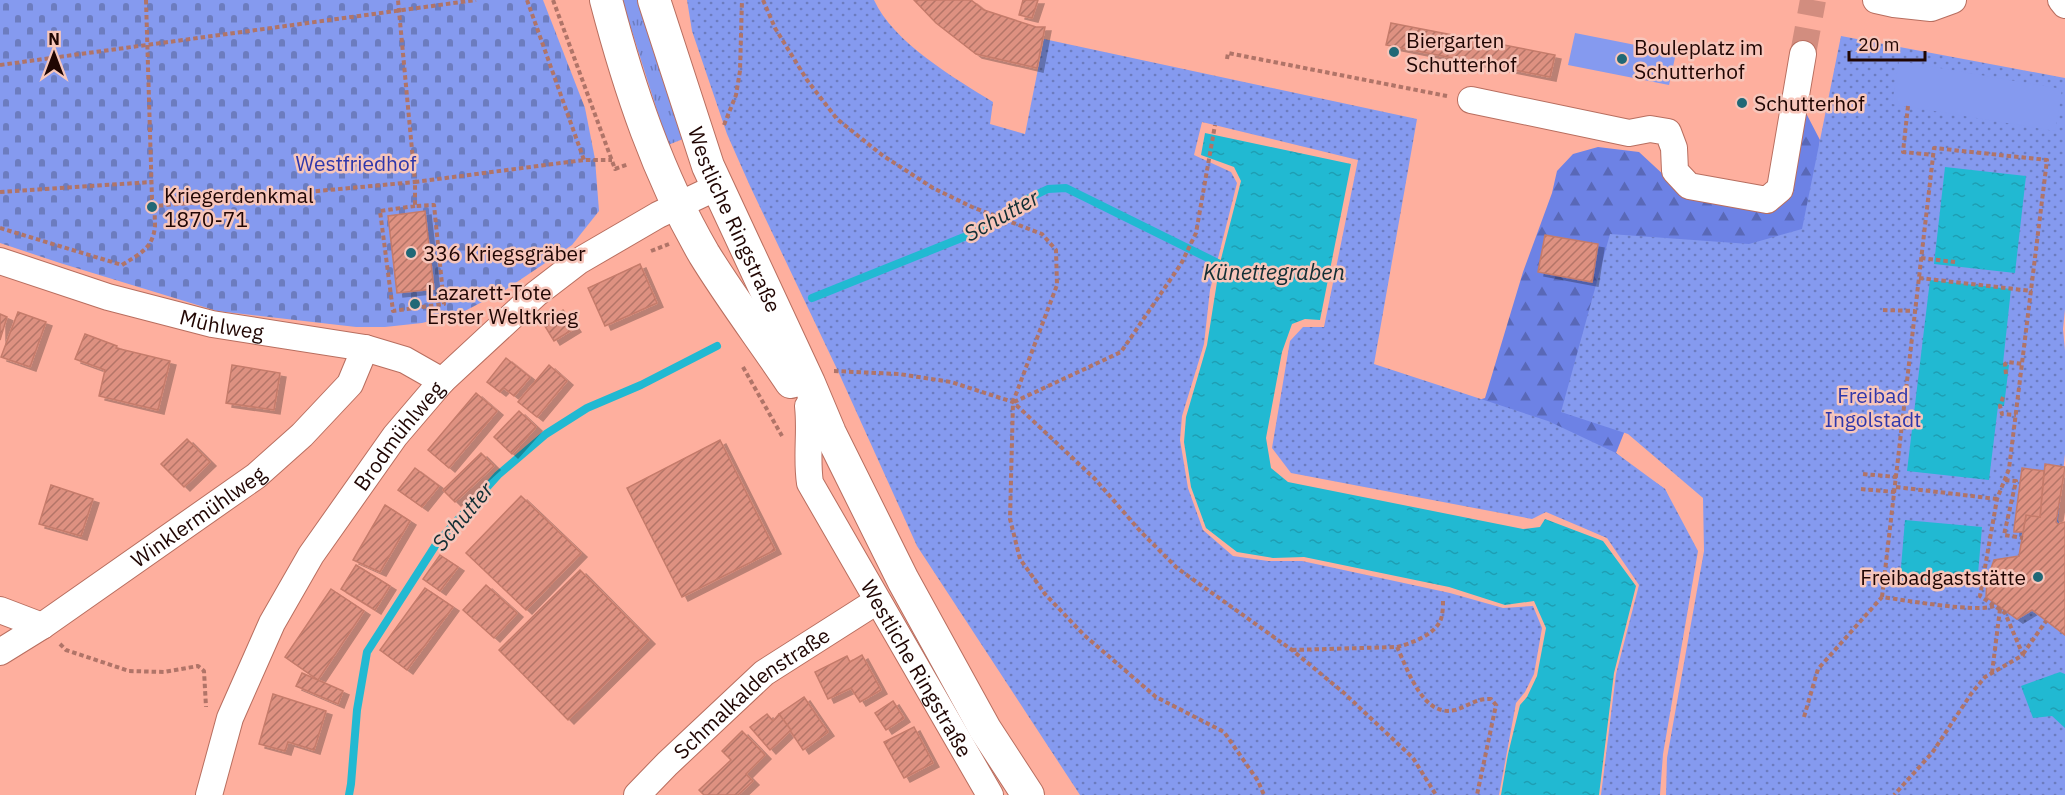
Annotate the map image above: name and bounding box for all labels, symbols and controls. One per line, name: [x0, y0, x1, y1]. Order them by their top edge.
north arrow: [24, 24, 84, 84]
scale bar: [1849, 24, 1926, 62]
place label: Biergarten Schutterhof: [1406, 26, 1517, 78]
text: N: [48, 29, 60, 49]
place label: Bouleplatz im Schutterhof: [1634, 33, 1763, 85]
text: 20 m: [1858, 33, 1900, 56]
marker: Biergarten Schutterhof: [1387, 45, 1401, 59]
marker: Bouleplatz im Schutterhof: [1615, 52, 1629, 66]
place label: Schutterhof: [1754, 89, 1865, 117]
marker: Schutterhof: [1735, 96, 1749, 110]
street label: Westliche Ringstraße: [682, 123, 788, 317]
park label: Westfriedhof: [295, 149, 417, 177]
place label: Kriegerdenkmal 1870-71: [164, 181, 314, 233]
water label: Schutter: [958, 182, 1044, 247]
marker: Kriegerdenkmal 1870-71: [145, 200, 159, 214]
place label: 336 Kriegsgräber: [423, 239, 586, 267]
marker: 336 Kriegsgräber: [404, 246, 418, 260]
water label: Künettegraben: [1203, 257, 1345, 286]
place label: Lazarett-Tote Erster Weltkrieg: [427, 278, 578, 330]
marker: Lazarett-Tote Erster Weltkrieg: [408, 297, 422, 311]
street label: Mühlweg: [177, 302, 266, 346]
street label: Brodmühlweg: [347, 375, 450, 496]
park label: Freibad Ingolstadt: [1825, 381, 1921, 433]
street label: Winklermühlweg: [125, 460, 272, 574]
water label: Schutter: [425, 475, 500, 556]
place label: Freibadgaststätte: [1860, 563, 2026, 591]
marker: Freibadgaststätte: [2031, 570, 2045, 584]
street label: Westliche Ringstraße: [855, 574, 979, 762]
street label: Schmalkaldenstraße: [667, 621, 835, 765]

